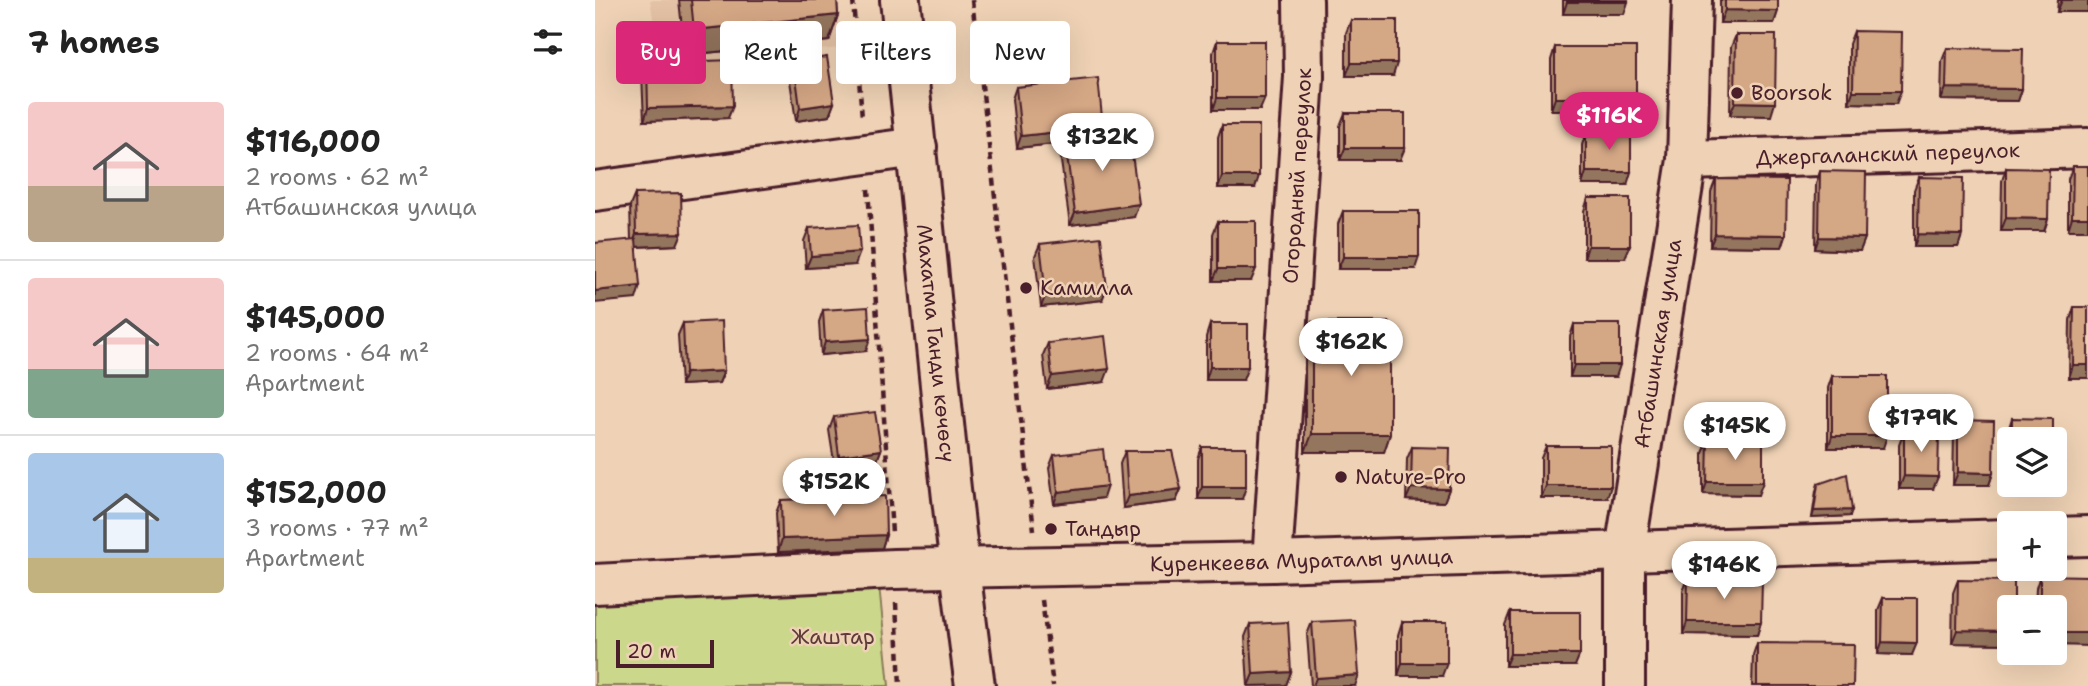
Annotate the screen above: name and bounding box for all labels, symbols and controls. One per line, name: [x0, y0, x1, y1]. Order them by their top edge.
chip: Buy: [616, 21, 706, 84]
chip: Rent: [720, 21, 822, 84]
chip: Filters: [836, 21, 956, 84]
chip: New: [970, 21, 1070, 84]
text: 7 homes: [28, 22, 160, 63]
icon: filters: [529, 23, 567, 61]
street label: Огородный переулок: [1276, 68, 1318, 285]
place label: Boorsok: [1751, 79, 1832, 107]
marker: Boorsok: [1729, 85, 1745, 101]
pin: $116K: [1560, 92, 1658, 152]
text: $116K: [1576, 100, 1642, 130]
pin: $132K: [1053, 114, 1151, 173]
text: $116,000: [245, 121, 381, 162]
text: $132K: [1066, 121, 1138, 151]
icon: home: [84, 130, 168, 214]
street label: Джергаланский переулок: [1756, 136, 2020, 172]
text: 2 rooms · 62 m²: [245, 162, 429, 192]
text: Атбашинская улица: [245, 192, 477, 222]
street label: Махатма Ганди көчөсү: [910, 223, 962, 464]
street label: Атбашинская улица: [1627, 237, 1688, 450]
place label: Камилла: [1040, 274, 1133, 302]
marker: Камилла: [1018, 280, 1034, 296]
text: $145,000: [245, 297, 386, 338]
icon: home: [84, 306, 168, 390]
pin: $162K: [1302, 318, 1400, 378]
text: $162K: [1315, 326, 1387, 356]
text: 2 rooms · 64 m²: [245, 338, 429, 368]
text: Apartment: [245, 368, 365, 398]
pin: $179K: [1872, 394, 1970, 454]
pin: $145K: [1686, 402, 1784, 462]
text: $179K: [1885, 402, 1957, 432]
text: $145K: [1700, 410, 1770, 440]
map controls: [1997, 427, 2067, 665]
button: layers: [1997, 427, 2067, 497]
pin: $152K: [785, 458, 883, 518]
place label: Nature-Pro: [1355, 463, 1466, 491]
text: $152K: [799, 466, 869, 496]
marker: Nature-Pro: [1333, 469, 1349, 485]
text: $152,000: [245, 472, 387, 513]
icon: home: [84, 481, 168, 565]
button: +: [1997, 511, 2067, 581]
text: 3 rooms · 77 m²: [245, 513, 429, 543]
place label: Тандыр: [1065, 515, 1141, 543]
marker: Тандыр: [1043, 521, 1059, 537]
street label: Куренкеева Мураталы улица: [1150, 542, 1454, 578]
pin: $146K: [1675, 542, 1773, 601]
text: Apartment: [245, 543, 365, 573]
text: $146K: [1688, 549, 1760, 579]
button: −: [1997, 595, 2067, 665]
park label: Жаштар: [791, 623, 875, 651]
scale bar: [616, 637, 714, 669]
text: 20 m: [627, 639, 676, 664]

